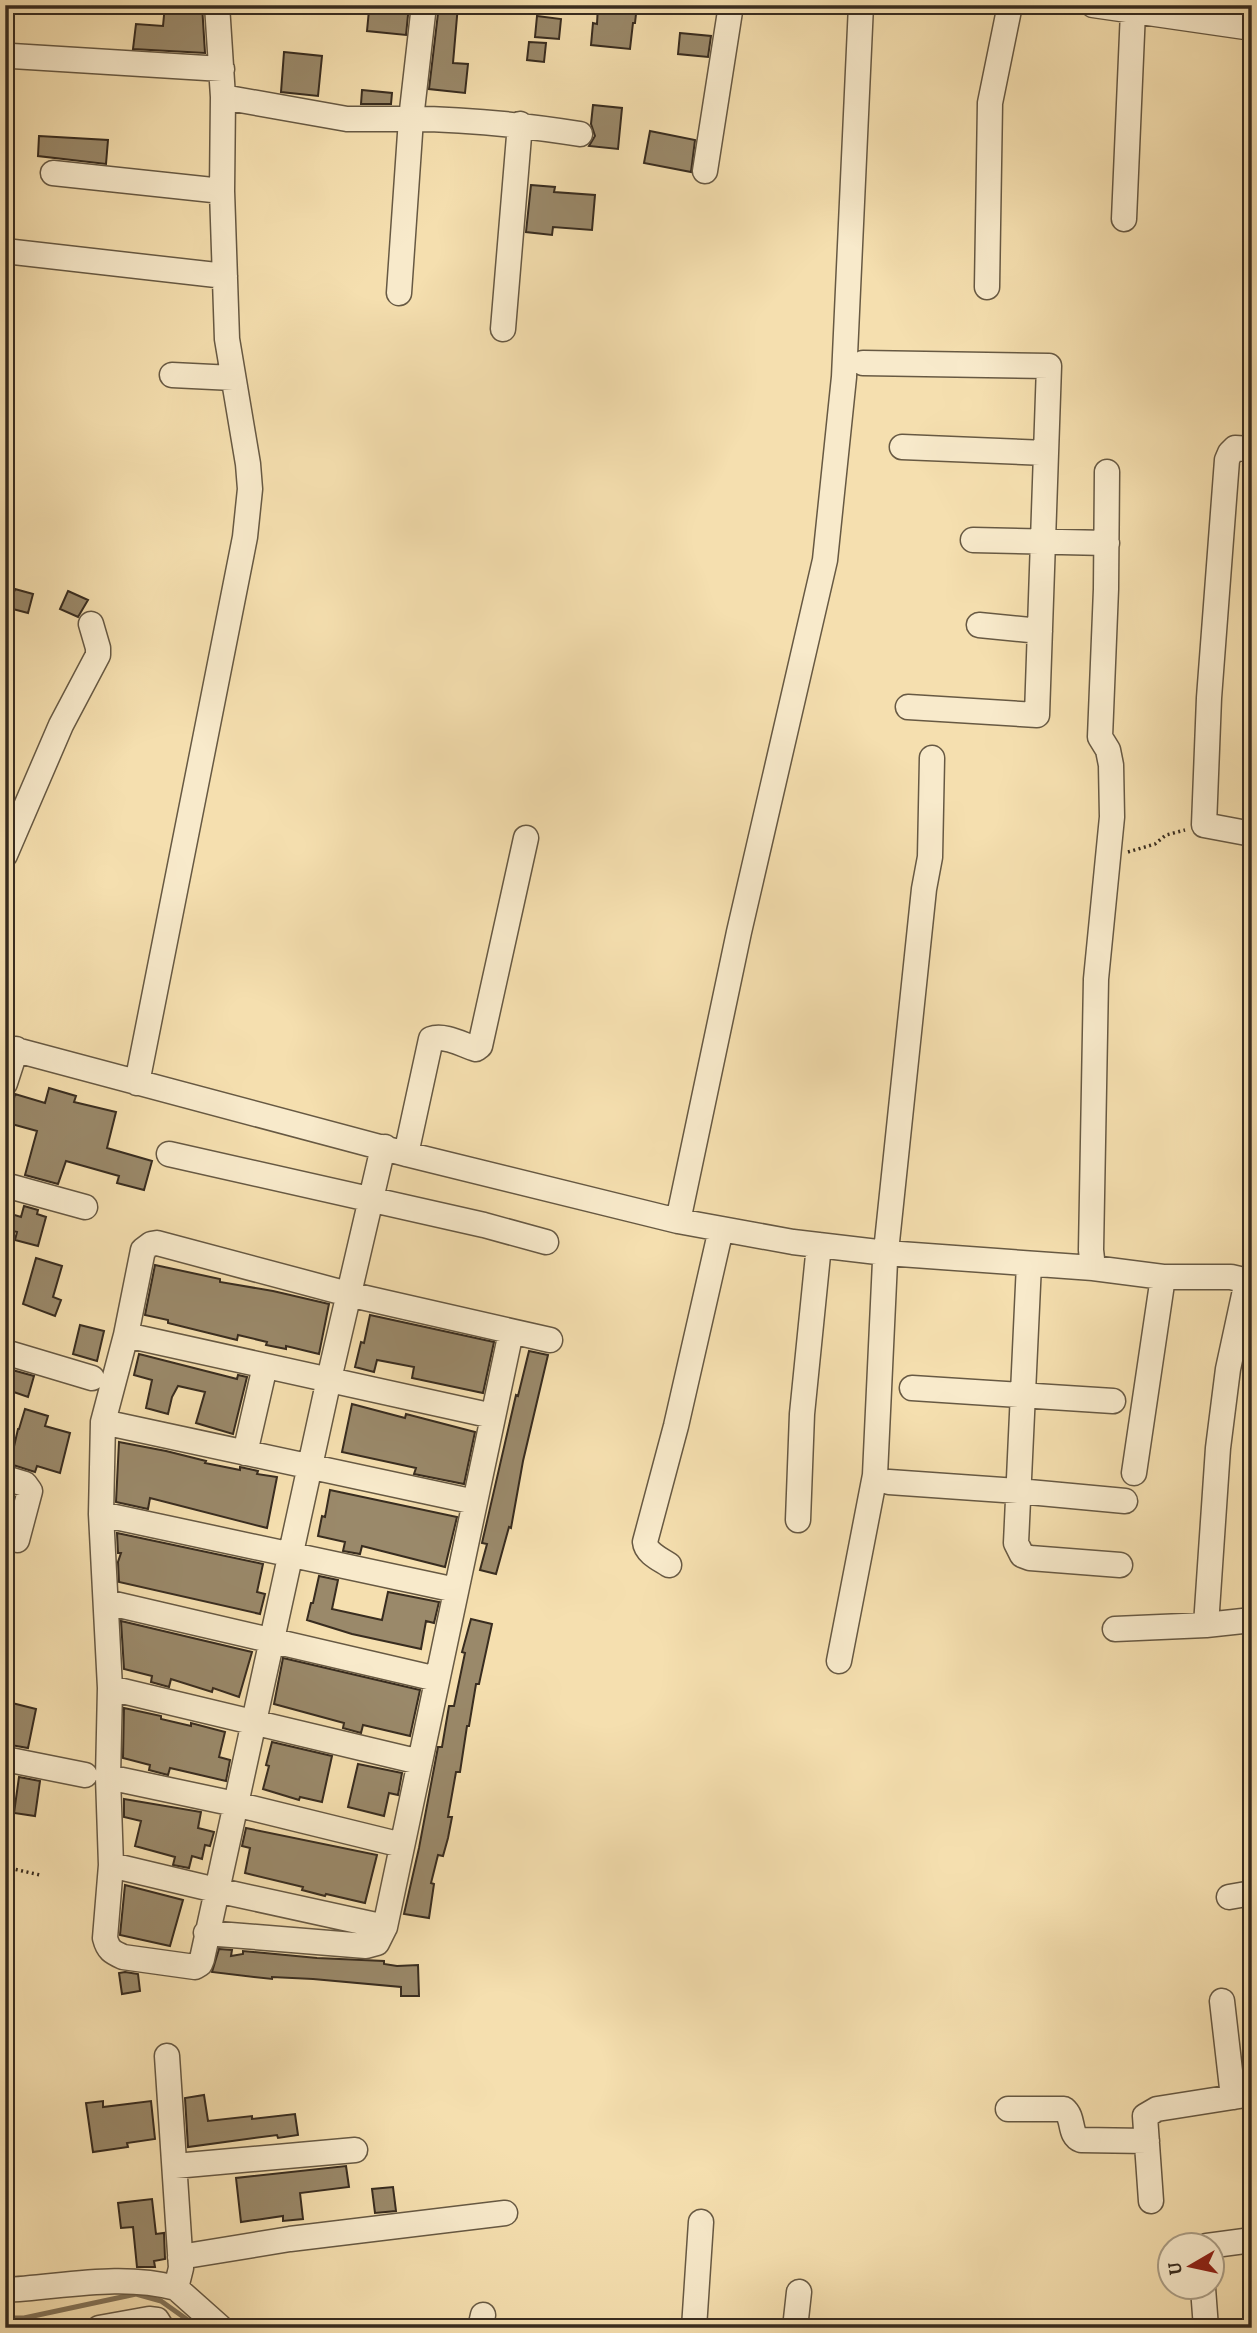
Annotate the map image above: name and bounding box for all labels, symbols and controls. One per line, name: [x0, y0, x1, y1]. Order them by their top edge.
north arrow: [1156, 2232, 1226, 2302]
text: U: [1161, 2260, 1189, 2277]

